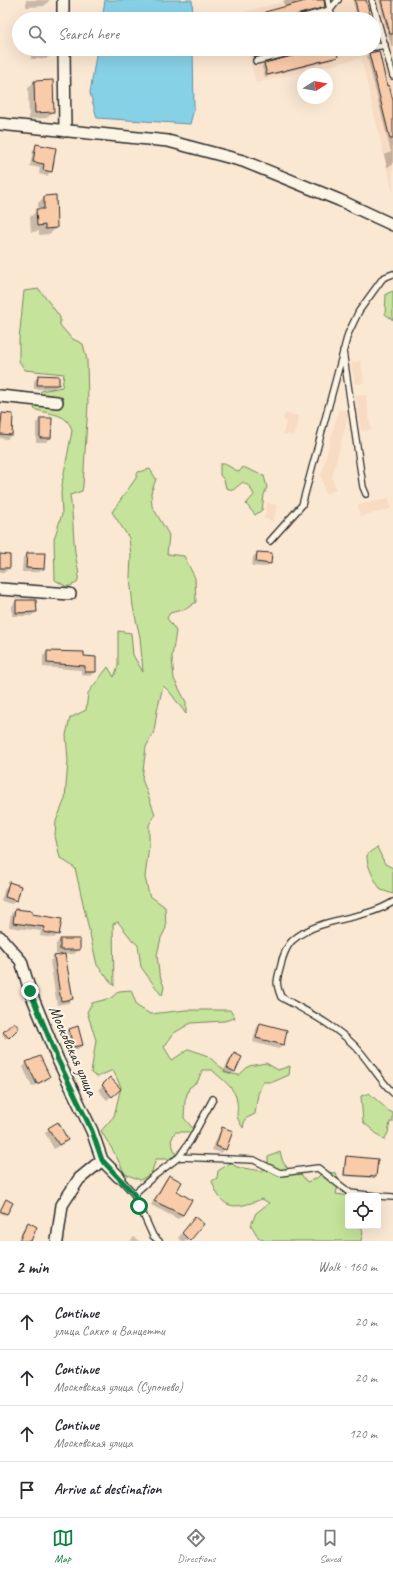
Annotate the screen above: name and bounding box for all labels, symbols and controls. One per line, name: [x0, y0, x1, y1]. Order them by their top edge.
search box: [12, 12, 381, 56]
icon: search: [26, 23, 48, 45]
text: Search here: [58, 25, 119, 44]
north arrow: [297, 68, 333, 104]
route end: [21, 982, 39, 1000]
street label: Московская улица: [44, 1003, 102, 1100]
map controls: [345, 1193, 381, 1229]
button: locate: [345, 1193, 381, 1229]
route start: [130, 1197, 148, 1215]
text: 2 min: [16, 1257, 49, 1278]
text: Walk · 160 m: [318, 1259, 377, 1275]
text: Continue: [54, 1304, 99, 1323]
icon: ahead: [16, 1311, 38, 1333]
text: 20 m: [355, 1314, 377, 1330]
text: улица Сакко и Ванцетти: [54, 1323, 165, 1339]
text: Continue: [54, 1360, 99, 1379]
icon: ahead: [16, 1367, 38, 1389]
text: 20 m: [355, 1370, 377, 1386]
text: Московская улица (Супонево): [54, 1379, 183, 1395]
text: Continue: [54, 1416, 99, 1435]
icon: ahead: [16, 1423, 38, 1445]
text: 120 m: [349, 1426, 377, 1442]
text: Московская улица: [54, 1435, 133, 1451]
icon: arrive: [16, 1479, 38, 1501]
text: Arrive at destination: [54, 1480, 161, 1499]
tab: Map: [52, 1527, 74, 1565]
tab: Directions: [177, 1527, 216, 1565]
tab: Saved: [319, 1527, 341, 1565]

